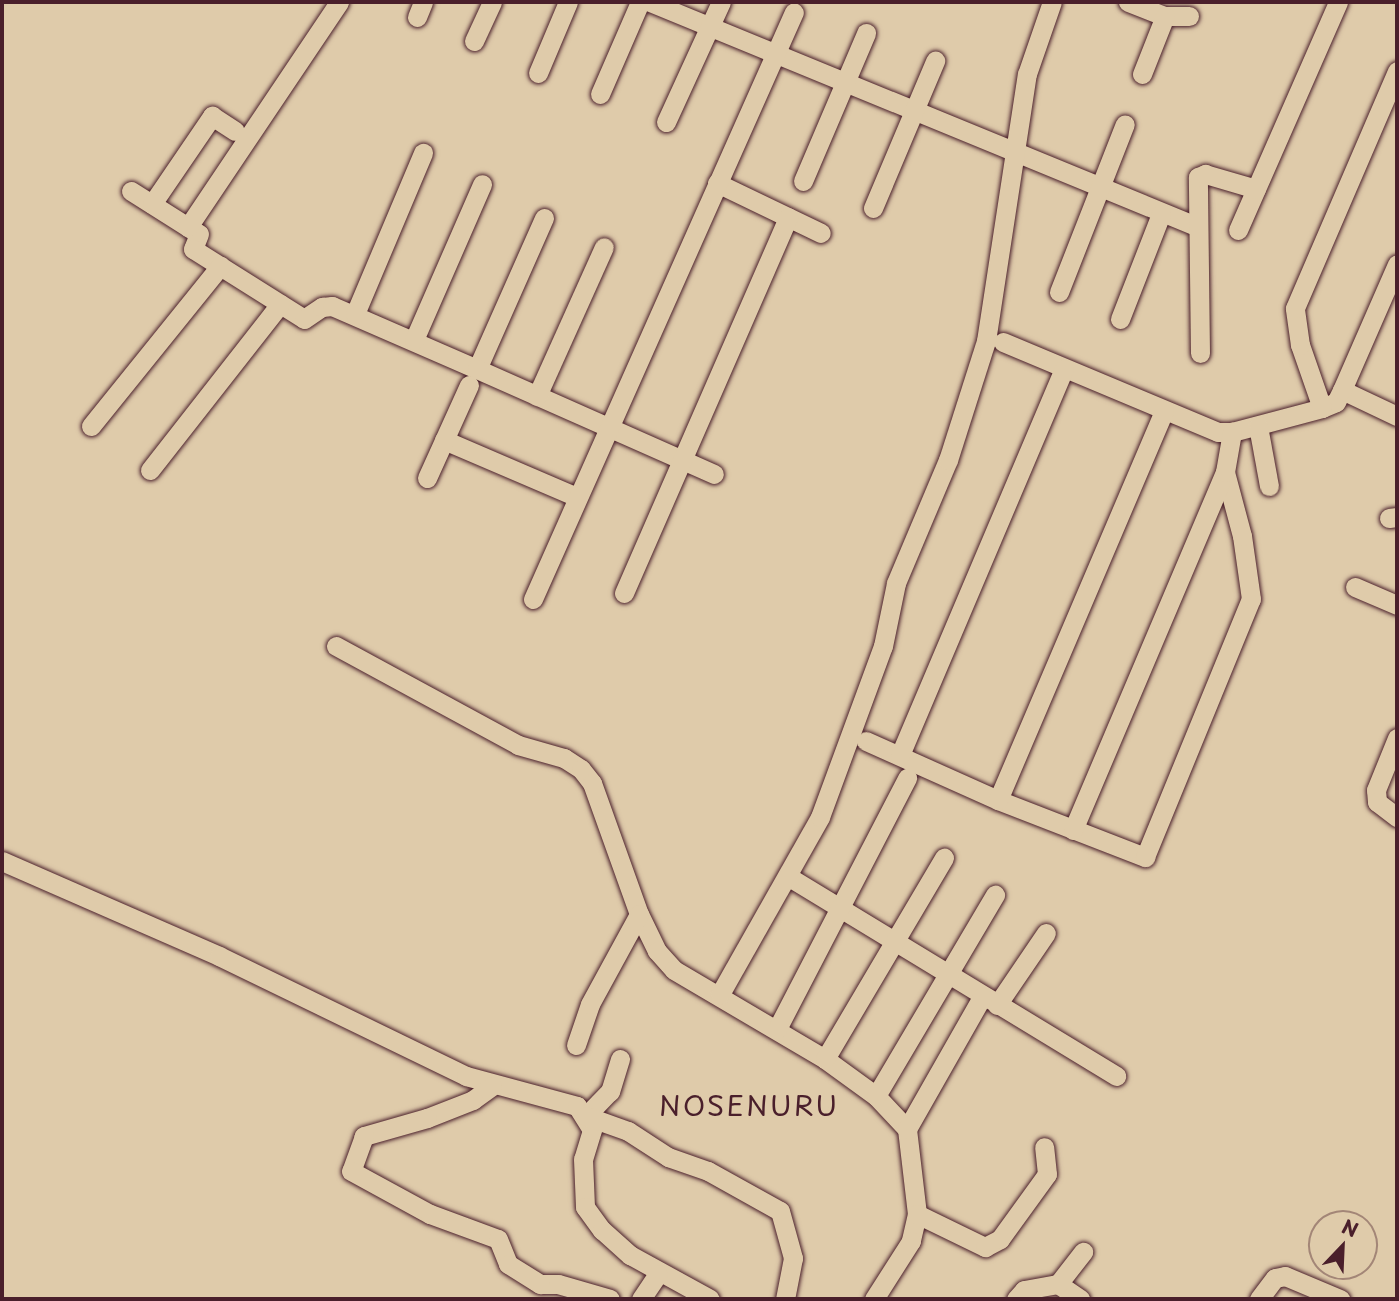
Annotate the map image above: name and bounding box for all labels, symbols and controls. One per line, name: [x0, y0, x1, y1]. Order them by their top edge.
district label: NOSENURU: [659, 1088, 839, 1122]
north arrow: [1308, 1210, 1378, 1280]
text: N: [1338, 1212, 1363, 1243]

